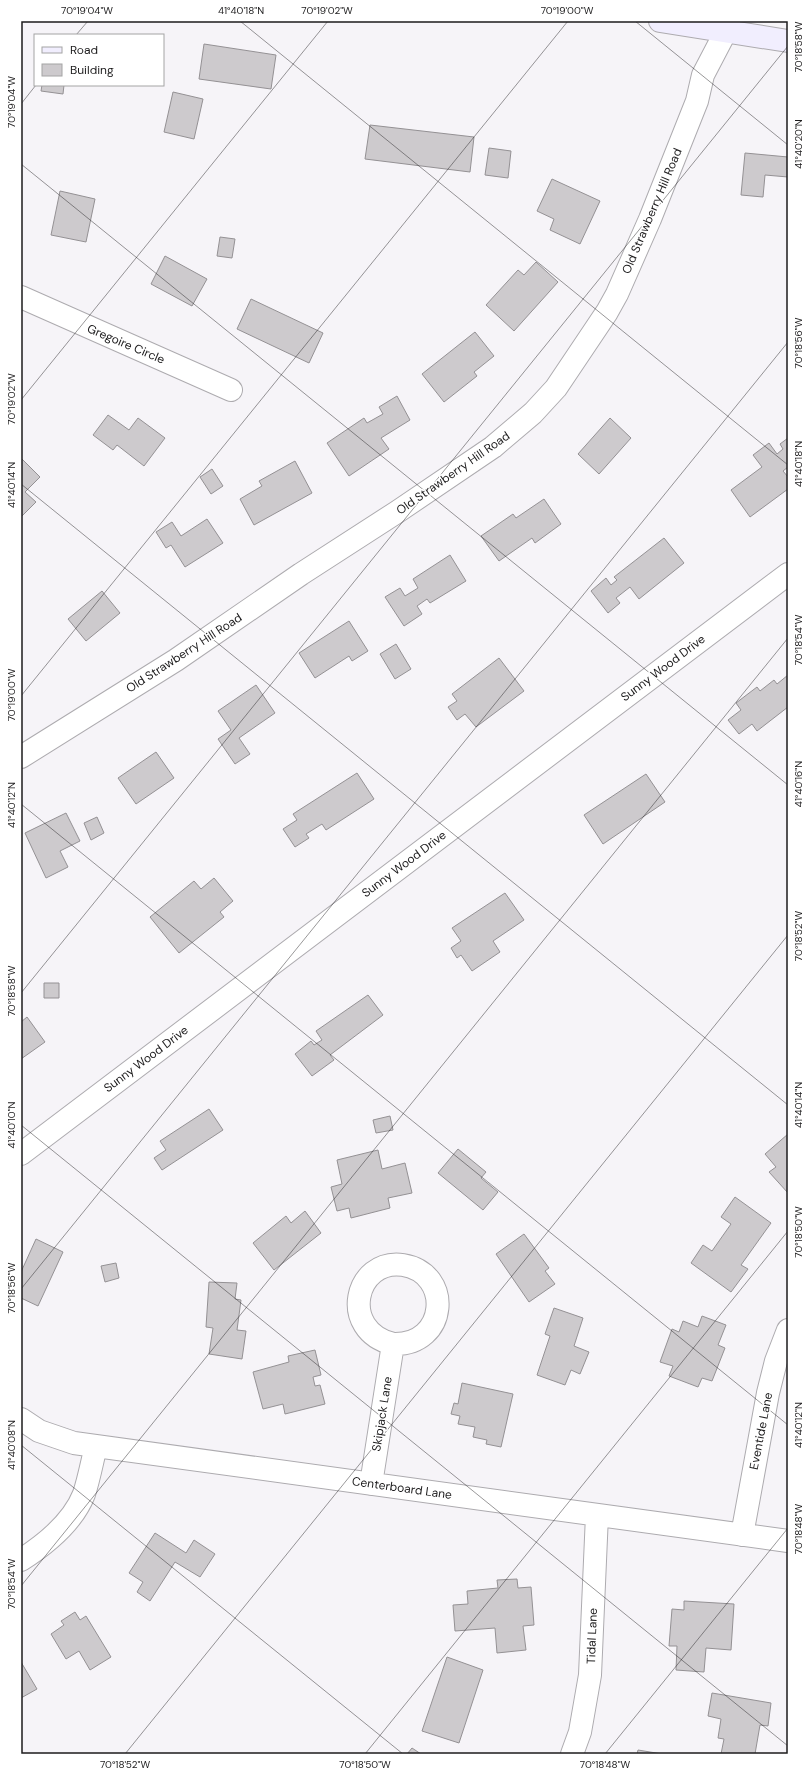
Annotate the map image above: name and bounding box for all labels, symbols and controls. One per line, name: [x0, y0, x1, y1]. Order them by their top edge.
text: 70°19'04"W: [61, 4, 113, 17]
text: 41°40'18"N: [218, 4, 264, 17]
text: 70°19'02"W: [301, 4, 353, 17]
text: 70°19'00"W: [541, 4, 594, 17]
text: 70°18'58"W: [792, 21, 805, 72]
legend: [34, 34, 164, 86]
text: Road: [70, 42, 98, 58]
text: Building: [70, 62, 114, 78]
text: 70°19'04"W: [5, 76, 18, 128]
text: 41°40'20"N: [792, 119, 805, 169]
street label: Old Strawberry Hill Road: [618, 146, 686, 276]
text: 70°18'56"W: [792, 317, 805, 368]
street label: Gregoire Circle: [85, 320, 167, 368]
text: 70°19'02"W: [5, 373, 18, 425]
street label: Old Strawberry Hill Road: [393, 428, 513, 518]
text: 41°40'18"N: [792, 441, 805, 487]
text: 41°40'14"N: [5, 462, 18, 508]
street label: Old Strawberry Hill Road: [123, 610, 245, 696]
text: 70°18'54"W: [792, 614, 805, 665]
street label: Sunny Wood Drive: [618, 631, 709, 705]
text: 70°19'00"W: [5, 668, 18, 721]
text: 41°40'16"N: [792, 761, 805, 807]
text: 41°40'12"N: [5, 782, 18, 828]
street label: Sunny Wood Drive: [359, 827, 450, 901]
text: 70°18'52"W: [792, 911, 805, 961]
text: 70°18'58"W: [5, 965, 18, 1016]
street label: Sunny Wood Drive: [101, 1022, 192, 1096]
text: 41°40'14"N: [792, 1082, 805, 1128]
text: 41°40'10"N: [5, 1101, 18, 1148]
text: 70°18'50"W: [792, 1206, 805, 1258]
text: 70°18'56"W: [5, 1262, 18, 1313]
street label: Skipjack Lane: [368, 1375, 396, 1453]
street label: Eventide Lane: [746, 1391, 776, 1471]
text: 41°40'12"N: [792, 1402, 805, 1448]
text: 41°40'08"N: [5, 1420, 18, 1470]
street label: Centerboard Lane: [351, 1473, 453, 1503]
text: 70°18'48"W: [792, 1503, 805, 1554]
text: 70°18'54"W: [5, 1558, 18, 1609]
street label: Tidal Lane: [583, 1608, 601, 1664]
text: 70°18'52"W: [100, 1758, 150, 1771]
text: 70°18'50"W: [339, 1758, 391, 1771]
text: 70°18'48"W: [580, 1758, 631, 1771]

